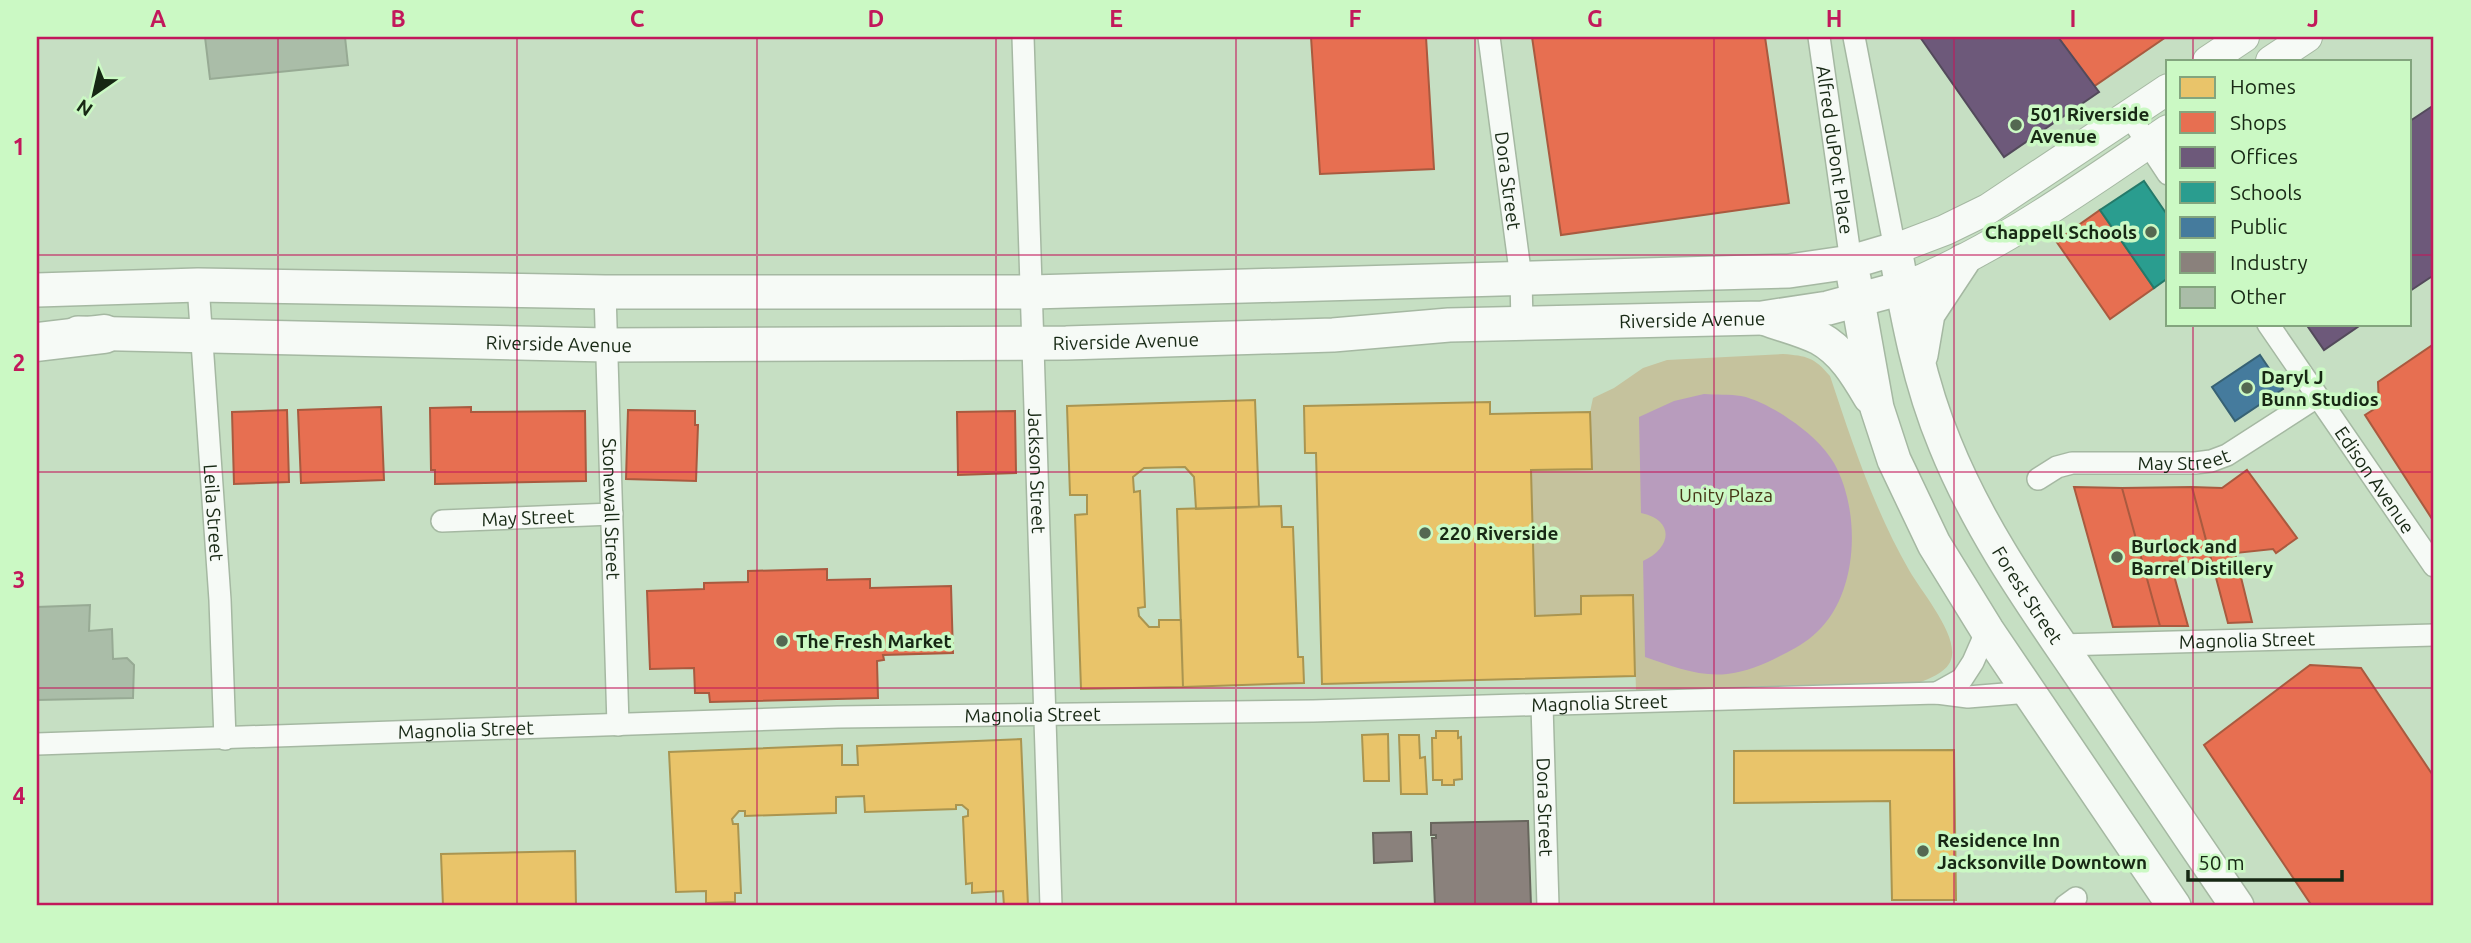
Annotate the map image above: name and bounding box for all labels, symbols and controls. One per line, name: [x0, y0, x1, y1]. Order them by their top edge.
text: A: [150, 6, 166, 31]
text: B: [390, 6, 406, 31]
text: C: [630, 6, 645, 31]
text: D: [868, 6, 884, 31]
text: E: [1109, 6, 1123, 31]
text: F: [1349, 6, 1362, 31]
text: G: [1587, 6, 1603, 31]
text: H: [1826, 6, 1842, 31]
text: I: [2070, 6, 2076, 31]
text: J: [2307, 6, 2319, 31]
north arrow: [60, 60, 130, 130]
legend: [2166, 60, 2412, 326]
street label: Alfred duPont Place: [1812, 64, 1858, 236]
text: Homes: [2230, 74, 2296, 98]
text: N: [72, 95, 97, 121]
place label: 501 Riverside Avenue: [2030, 103, 2149, 147]
text: Shops: [2230, 110, 2287, 134]
marker: 501 Riverside Avenue: [2008, 117, 2024, 133]
street label: Dora Street: [1491, 130, 1526, 232]
text: 1: [13, 134, 25, 159]
text: Offices: [2230, 144, 2298, 168]
text: Schools: [2230, 180, 2302, 204]
text: Public: [2230, 214, 2287, 238]
place label: Chappell Schools: [1985, 221, 2137, 243]
marker: Chappell Schools: [2143, 224, 2159, 240]
text: Industry: [2230, 250, 2308, 274]
text: Other: [2230, 284, 2286, 308]
street label: Riverside Avenue: [1619, 307, 1766, 332]
street label: Riverside Avenue: [1053, 328, 1199, 354]
street label: Riverside Avenue: [485, 331, 632, 356]
text: 2: [13, 350, 25, 375]
place label: Daryl J Bunn Studios: [2261, 366, 2379, 410]
marker: Daryl J Bunn Studios: [2239, 380, 2255, 396]
street label: Jackson Street: [1024, 408, 1050, 534]
street label: Edison Avenue: [2331, 422, 2419, 538]
street label: Stonewall Street: [598, 438, 625, 581]
street label: May Street: [2138, 444, 2233, 474]
street label: Leila Street: [200, 463, 228, 562]
park label: Unity Plaza: [1679, 484, 1773, 506]
street label: May Street: [481, 505, 575, 530]
place label: 220 Riverside: [1439, 522, 1558, 544]
marker: 220 Riverside: [1417, 525, 1433, 541]
place label: Burlock and Barrel Distillery: [2131, 535, 2273, 579]
street label: Forest Street: [1988, 542, 2068, 648]
marker: Burlock and Barrel Distillery: [2109, 549, 2125, 565]
text: 3: [13, 567, 25, 592]
street label: Magnolia Street: [2179, 627, 2316, 653]
place label: The Fresh Market: [796, 630, 952, 652]
marker: The Fresh Market: [774, 633, 790, 649]
street label: Magnolia Street: [1531, 690, 1668, 716]
street label: Magnolia Street: [964, 703, 1101, 726]
street label: Magnolia Street: [397, 716, 535, 743]
street label: Dora Street: [1533, 757, 1558, 857]
text: 4: [13, 783, 26, 808]
place label: Residence Inn Jacksonville Downtown: [1937, 829, 2147, 873]
scale bar: [2188, 838, 2342, 882]
marker: Residence Inn Jacksonville Downtown: [1915, 843, 1931, 859]
text: 50 m: [2198, 850, 2245, 874]

